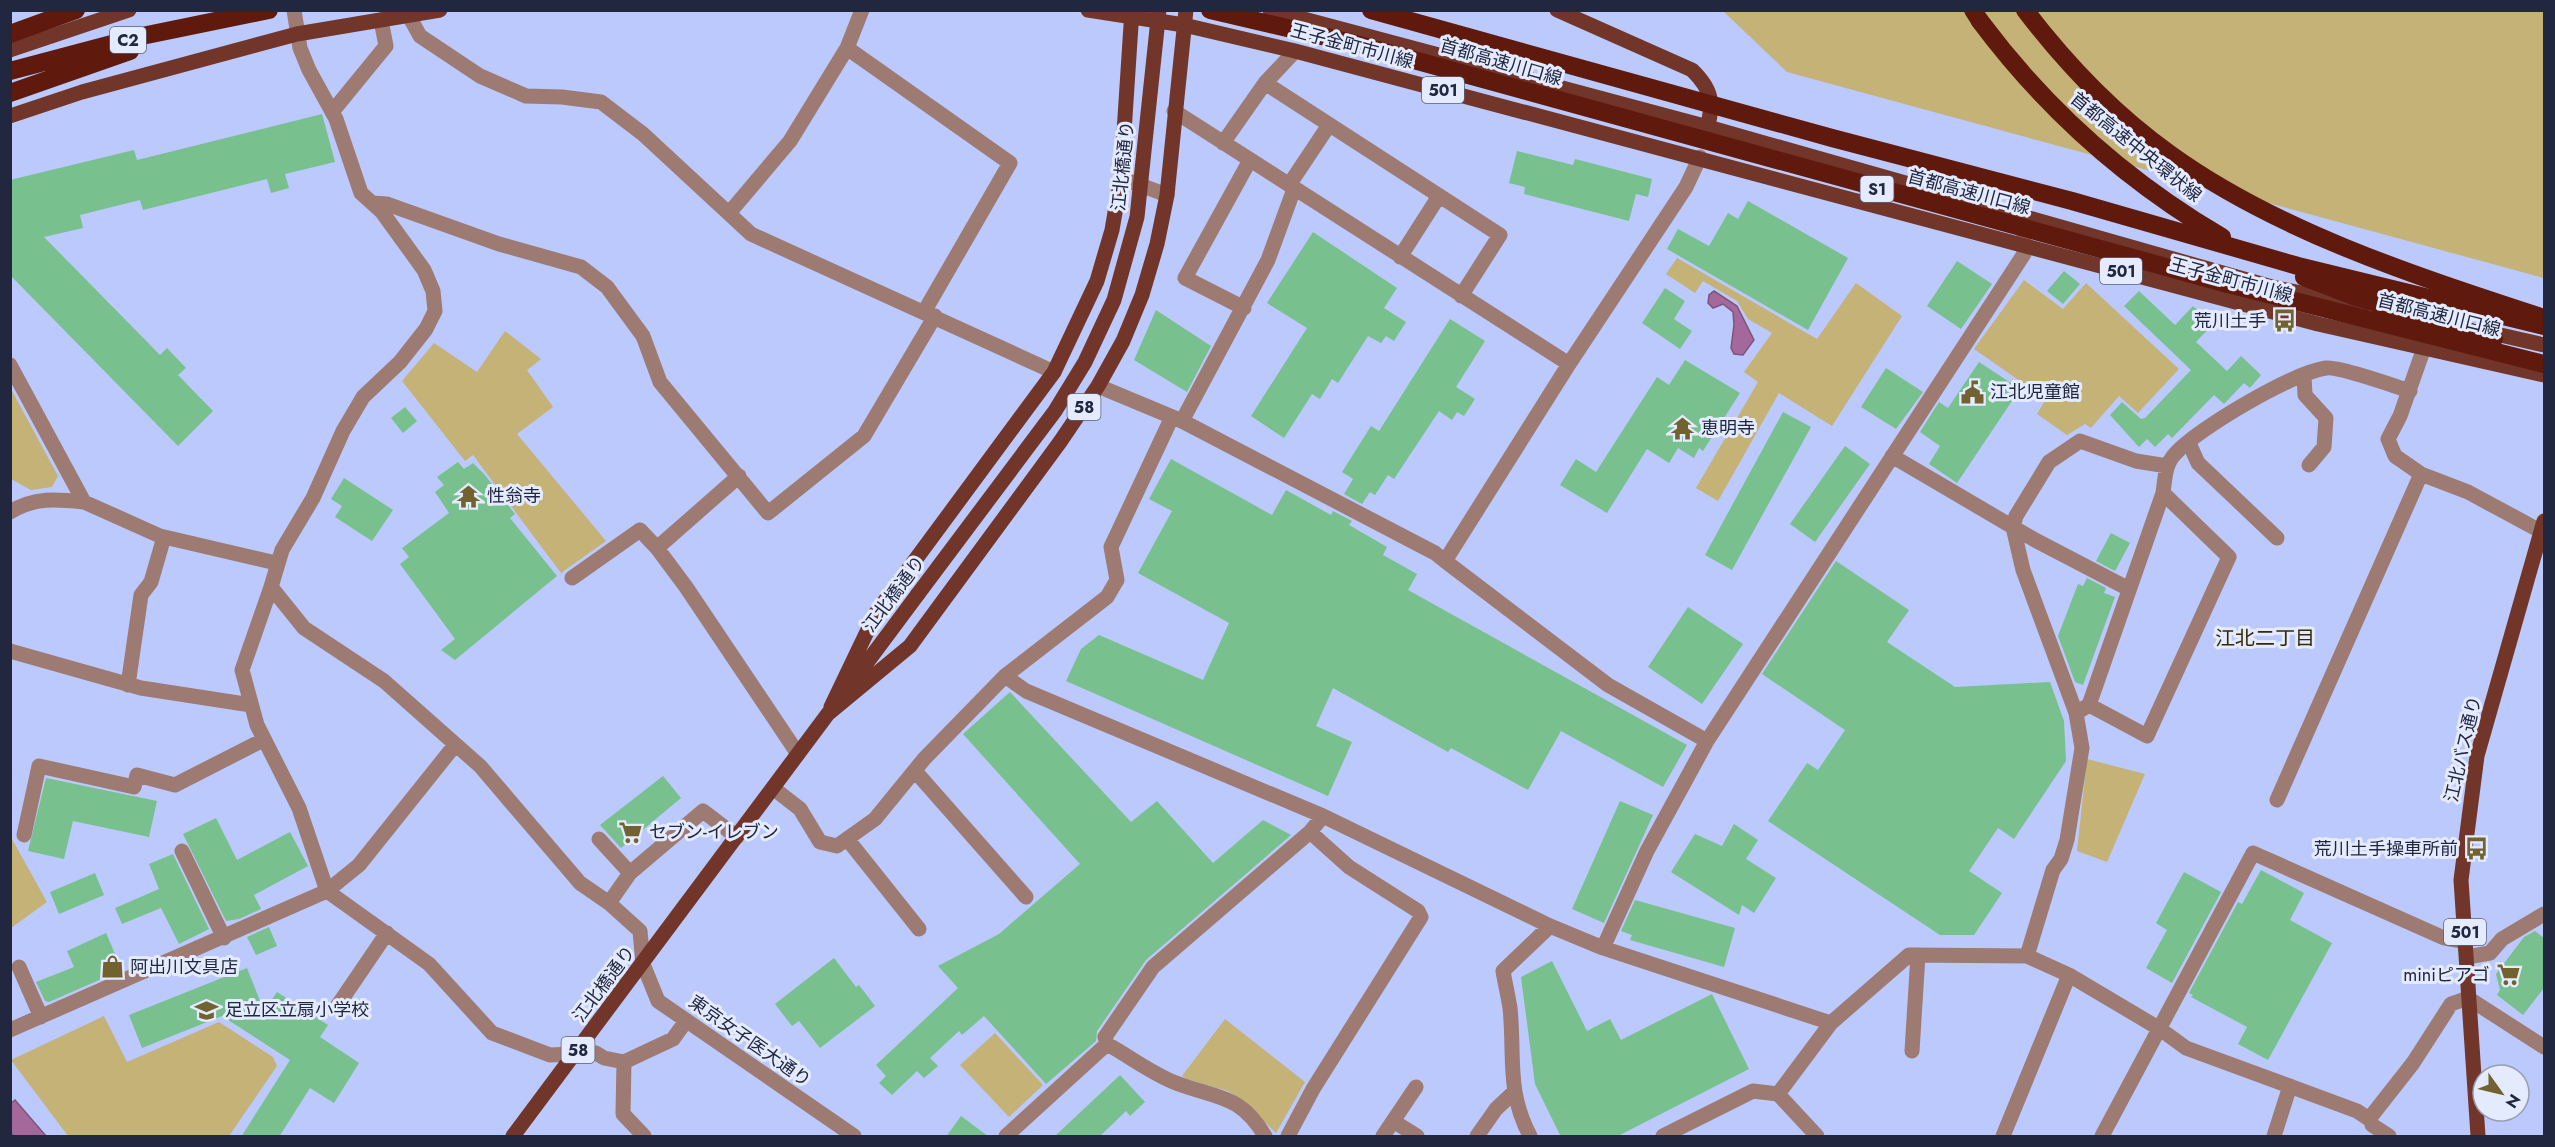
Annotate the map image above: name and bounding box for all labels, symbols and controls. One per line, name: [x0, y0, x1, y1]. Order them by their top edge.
street label: 王子金町市川線: [1288, 17, 1416, 75]
road number: C2: [110, 27, 146, 53]
street label: 首都高速川口線: [1437, 32, 1565, 92]
road number: 501: [1422, 77, 1464, 103]
street label: 首都高速中央環状線: [2065, 86, 2207, 208]
street label: 江北橋通り: [1105, 120, 1141, 212]
street label: 首都高速川口線: [1905, 163, 2033, 221]
road number: S1: [1860, 176, 1894, 202]
street label: 王子金町市川線: [2167, 251, 2295, 309]
road number: 501: [2100, 258, 2142, 284]
street label: 首都高速川口線: [2375, 287, 2503, 343]
place label: 荒川土手: [2194, 308, 2266, 334]
bus stop icon: 荒川土手: [2271, 308, 2297, 334]
public building icon: 江北児童館: [1959, 379, 1985, 405]
place label: 江北児童館: [1990, 379, 2080, 405]
road number: 58: [1068, 394, 1100, 420]
temple icon: 恵明寺: [1670, 415, 1696, 441]
place label: 恵明寺: [1701, 415, 1755, 441]
temple icon: 性翁寺: [456, 483, 482, 509]
place label: 性翁寺: [487, 483, 541, 509]
street label: 江北橋通り: [857, 550, 931, 638]
district label: 江北二丁目: [2215, 624, 2315, 653]
street label: 江北バス通り: [2438, 693, 2488, 805]
supermarket icon: セブン-イレブン: [618, 819, 644, 845]
place label: セブン-イレブン: [649, 819, 779, 845]
place label: 荒川土手操車所前: [2314, 836, 2458, 862]
bus stop icon: 荒川土手操車所前: [2463, 836, 2489, 862]
road number: 501: [2444, 919, 2486, 945]
street label: 江北橋通り: [567, 940, 641, 1028]
shop icon: 阿出川文具店: [99, 954, 125, 980]
place label: 阿出川文具店: [130, 954, 238, 980]
place label: miniピアゴ: [2403, 962, 2490, 988]
supermarket icon: miniピアゴ: [2495, 962, 2521, 988]
street label: 東京女子医大通り: [684, 989, 816, 1093]
school or university icon: 足立区立扇小学校: [194, 997, 220, 1023]
place label: 足立区立扇小学校: [225, 997, 369, 1023]
road number: 58: [562, 1037, 594, 1063]
north arrow: [2471, 1063, 2531, 1123]
text: N: [2500, 1089, 2526, 1113]

